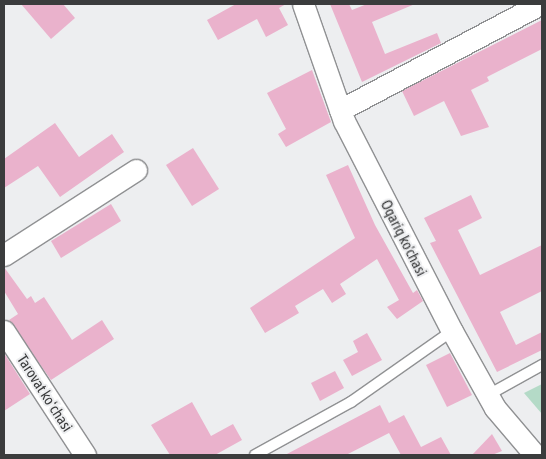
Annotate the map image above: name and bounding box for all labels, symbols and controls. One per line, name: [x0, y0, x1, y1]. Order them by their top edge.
street label: Oqariq ko'chasi: [377, 197, 431, 279]
street label: Tarovat koʻchasi: [13, 351, 77, 435]

